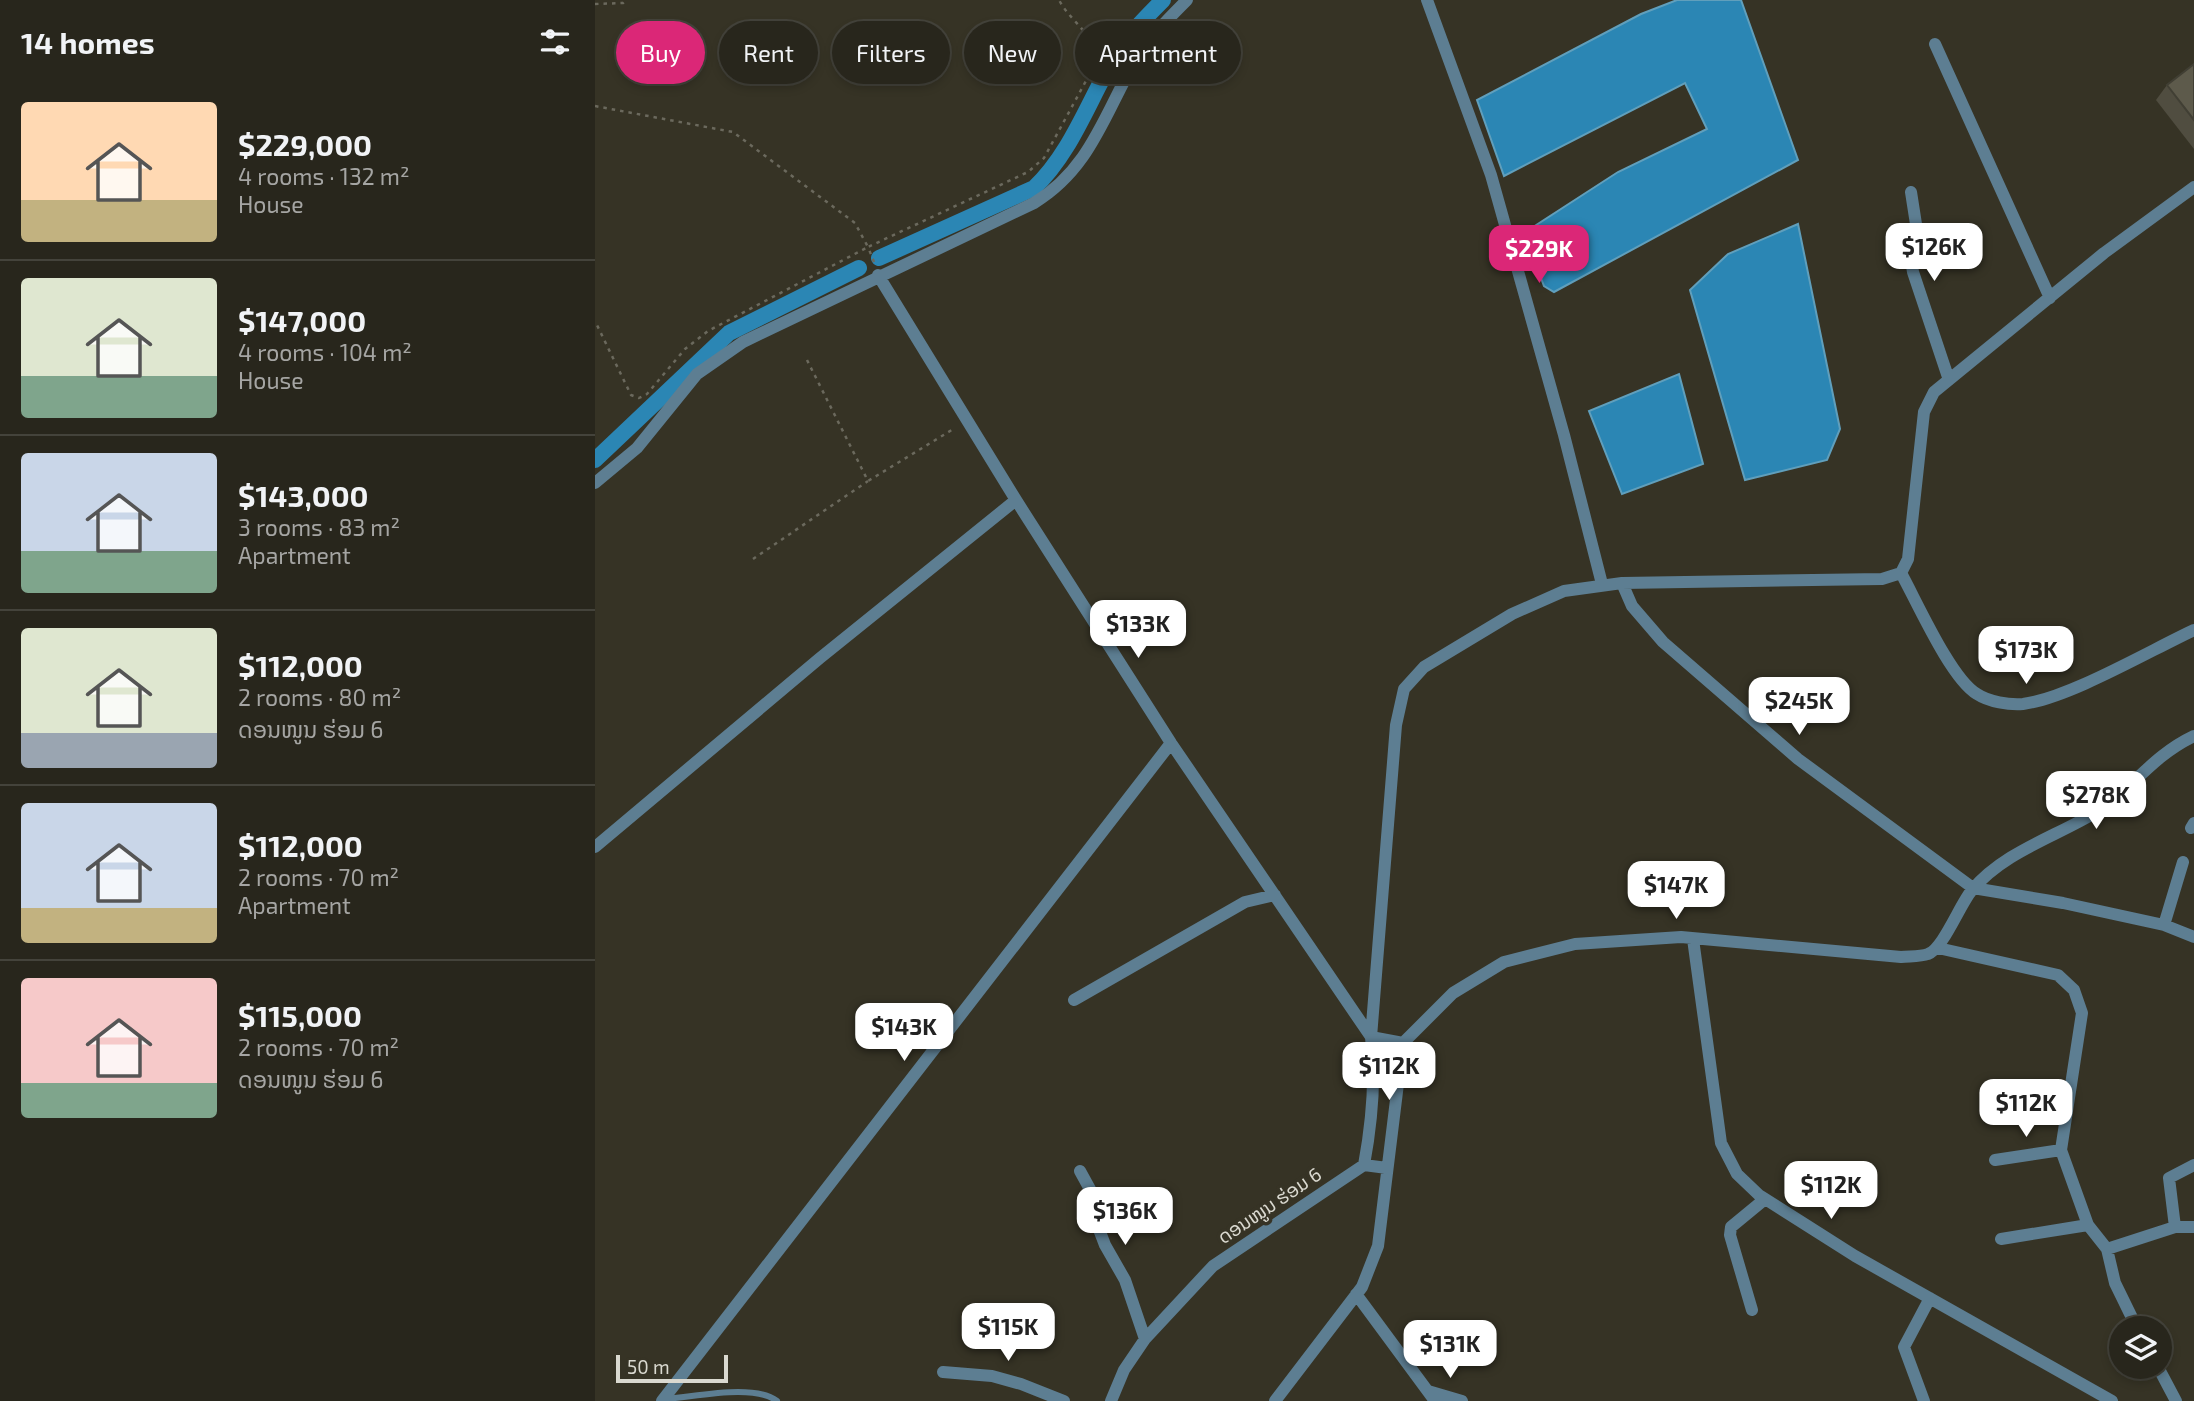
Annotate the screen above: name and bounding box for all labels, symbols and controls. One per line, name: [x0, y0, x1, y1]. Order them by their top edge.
chip: Buy: [616, 21, 705, 84]
chip: Rent: [719, 21, 818, 84]
chip: Filters: [832, 21, 950, 84]
chip: New: [964, 21, 1061, 84]
chip: Apartment: [1075, 21, 1241, 84]
icon: filters: [536, 23, 574, 61]
text: 14 homes: [21, 24, 155, 60]
text: $229,000: [238, 126, 372, 162]
icon: home: [77, 130, 161, 214]
text: 4 rooms · 132 m²: [238, 162, 410, 190]
text: House: [238, 190, 304, 218]
pin: $126K: [1885, 224, 1983, 283]
pin: $229K: [1490, 226, 1588, 285]
text: $126K: [1902, 232, 1966, 260]
text: $229K: [1505, 234, 1573, 262]
text: $147,000: [238, 302, 366, 338]
icon: home: [77, 306, 161, 390]
text: 4 rooms · 104 m²: [238, 338, 412, 366]
text: House: [238, 366, 304, 394]
text: $143,000: [238, 477, 369, 513]
icon: home: [77, 481, 161, 565]
text: 3 rooms · 83 m²: [238, 513, 400, 541]
text: Apartment: [238, 541, 351, 569]
pin: $133K: [1089, 600, 1187, 660]
text: $133K: [1106, 609, 1170, 637]
pin: $173K: [1977, 626, 2075, 686]
text: $173K: [1994, 635, 2058, 663]
text: $112,000: [238, 647, 363, 683]
icon: home: [77, 656, 161, 740]
pin: $245K: [1750, 678, 1848, 737]
text: 2 rooms · 80 m²: [238, 683, 401, 711]
text: $245K: [1765, 686, 1833, 714]
text: ດອນໜູນ ຮ່ອມ 6: [238, 715, 383, 743]
pin: $278K: [2047, 772, 2145, 831]
text: $278K: [2062, 780, 2130, 808]
text: $112,000: [238, 827, 363, 863]
icon: home: [77, 831, 161, 915]
pin: $147K: [1627, 862, 1725, 921]
text: 2 rooms · 70 m²: [238, 863, 399, 891]
text: $147K: [1644, 870, 1708, 898]
text: Apartment: [238, 891, 351, 919]
text: $115,000: [238, 997, 362, 1033]
pin: $143K: [855, 1004, 953, 1063]
icon: home: [77, 1006, 161, 1090]
text: $143K: [871, 1012, 937, 1040]
text: 2 rooms · 70 m²: [238, 1033, 399, 1061]
pin: $112K: [1340, 1042, 1438, 1102]
text: $112K: [1358, 1051, 1420, 1079]
text: ດອນໜູນ ຮ່ອມ 6: [238, 1065, 383, 1093]
pin: $112K: [1977, 1080, 2075, 1139]
text: $112K: [1995, 1088, 2057, 1116]
street label: ດອນໜູນ ຮ່ອມ 6: [1213, 1162, 1326, 1250]
pin: $112K: [1782, 1162, 1880, 1221]
text: $112K: [1800, 1170, 1862, 1198]
pin: $136K: [1076, 1188, 1174, 1247]
text: $136K: [1093, 1196, 1157, 1224]
pin: $115K: [959, 1304, 1057, 1363]
text: $115K: [978, 1312, 1038, 1340]
map controls: [2109, 1316, 2172, 1379]
button: layers: [2109, 1316, 2172, 1379]
pin: $131K: [1401, 1320, 1499, 1380]
text: $131K: [1420, 1329, 1480, 1357]
scale bar: [616, 1352, 728, 1384]
text: 50 m: [627, 1355, 670, 1378]

